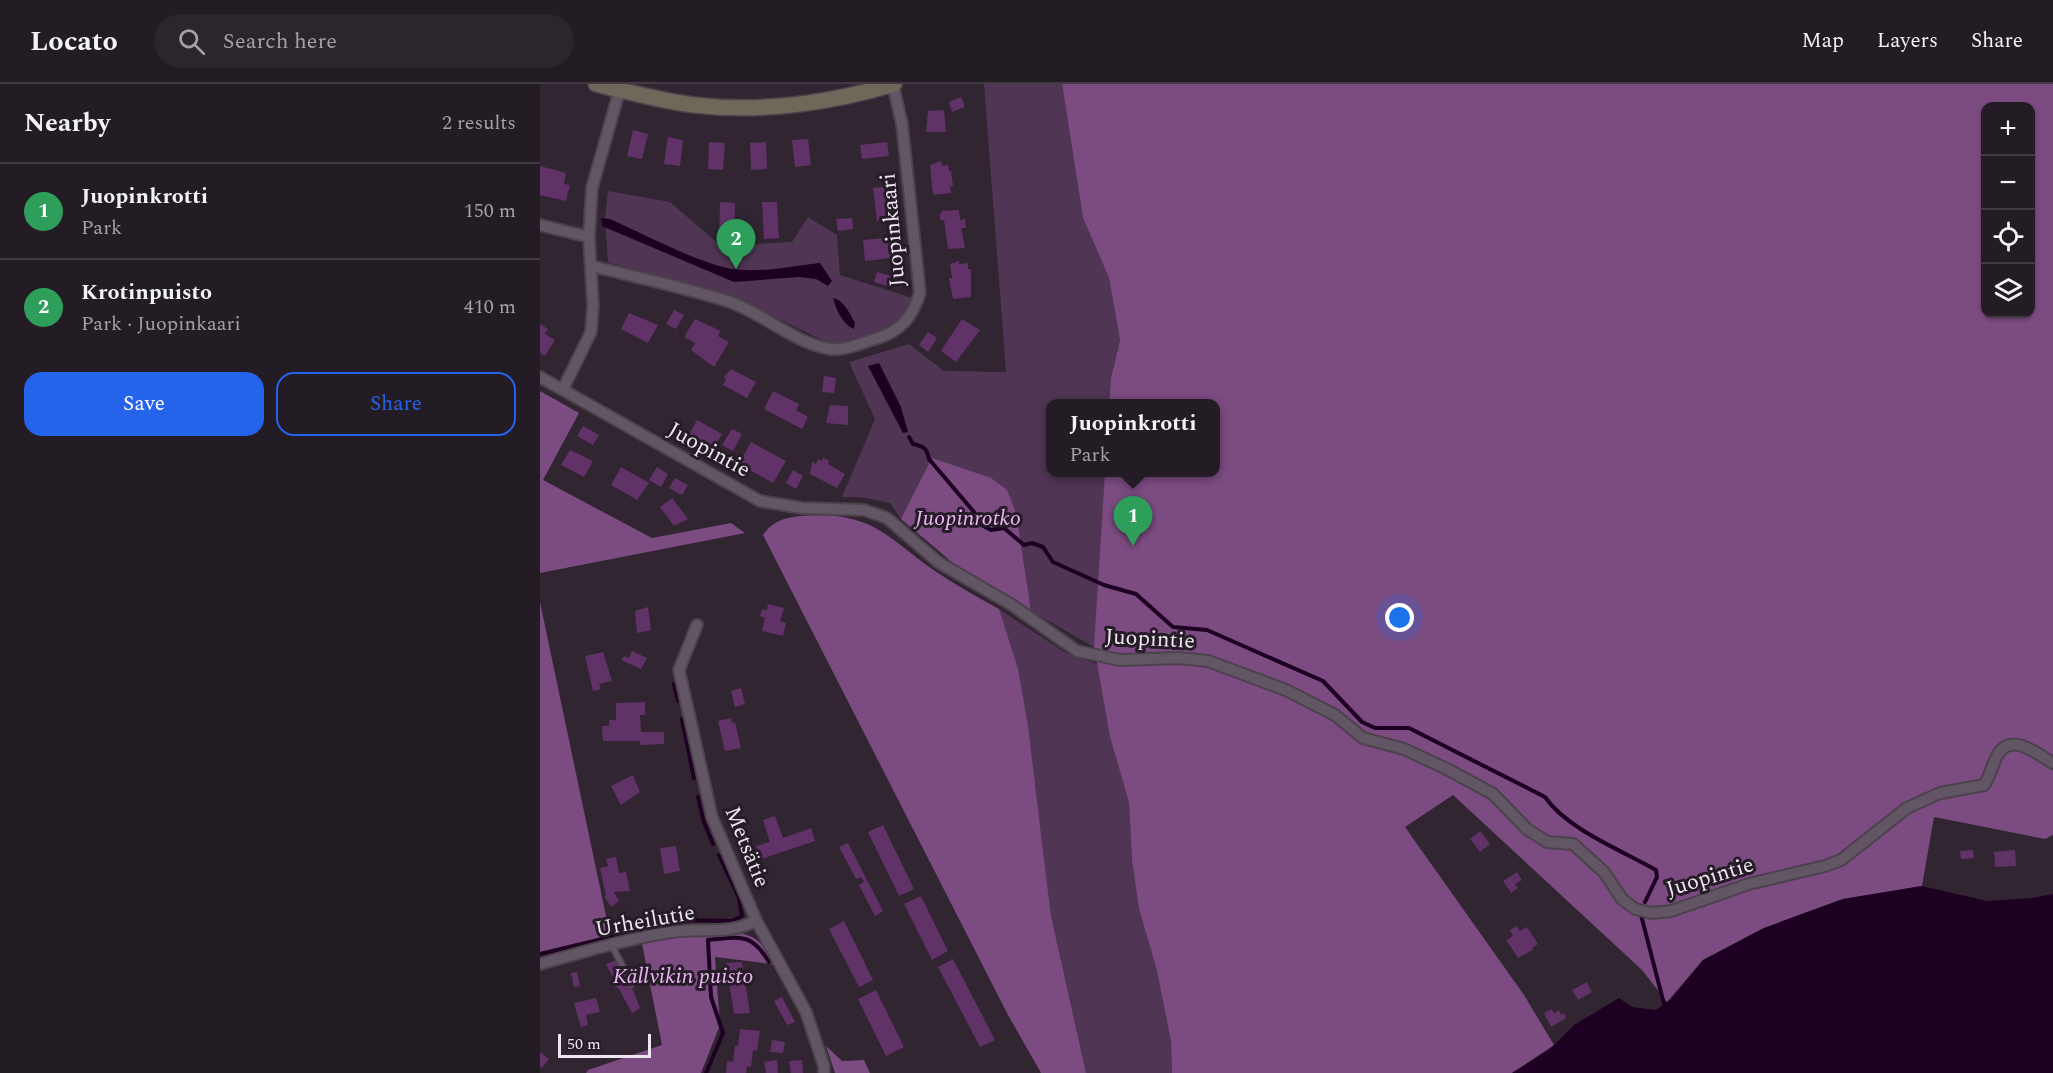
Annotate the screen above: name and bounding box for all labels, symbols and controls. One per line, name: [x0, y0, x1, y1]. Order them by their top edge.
search box: [154, 14, 574, 68]
text: Locato: [30, 20, 118, 63]
icon: search: [175, 25, 208, 58]
text: Search here: [223, 25, 337, 58]
text: Map: [1802, 25, 1844, 57]
text: Layers: [1877, 25, 1938, 57]
text: Share: [1971, 25, 2023, 57]
map controls: [1981, 102, 2035, 318]
button: +: [1981, 102, 2035, 156]
text: Nearby: [24, 103, 110, 143]
text: 2 results: [442, 108, 516, 138]
button: −: [1981, 156, 2035, 210]
street label: Juopinkaari: [872, 172, 914, 288]
text: Juopinkrotti: [81, 180, 208, 213]
text: 1: [38, 196, 49, 226]
text: 150 m: [464, 196, 516, 226]
button: locate: [1981, 210, 2035, 264]
text: Park: [81, 213, 122, 243]
pin: 2: [716, 220, 756, 269]
button: layers: [1981, 264, 2035, 318]
text: Krotinpuisto: [81, 276, 212, 309]
text: 2: [38, 292, 49, 322]
text: 410 m: [464, 292, 516, 322]
text: Park · Juopinkaari: [81, 309, 241, 339]
button: Save: [24, 372, 264, 436]
button: Share: [276, 372, 516, 436]
popup: [1046, 399, 1220, 477]
text: Juopinkrotti: [1069, 407, 1197, 440]
street label: Juopintie: [662, 414, 756, 486]
text: Park: [1069, 440, 1111, 470]
pin: 1: [1114, 496, 1152, 546]
park label: Juopinrotko: [913, 502, 1021, 535]
your location: [1385, 603, 1414, 632]
street label: Juopintie: [1104, 620, 1196, 658]
street label: Metsätie: [716, 801, 778, 893]
street label: Juopintie: [1662, 848, 1758, 906]
street label: Urheilutie: [593, 896, 697, 946]
park label: Källvikin puisto: [613, 960, 753, 993]
scale bar: [558, 1031, 651, 1058]
text: 50 m: [567, 1032, 601, 1056]

